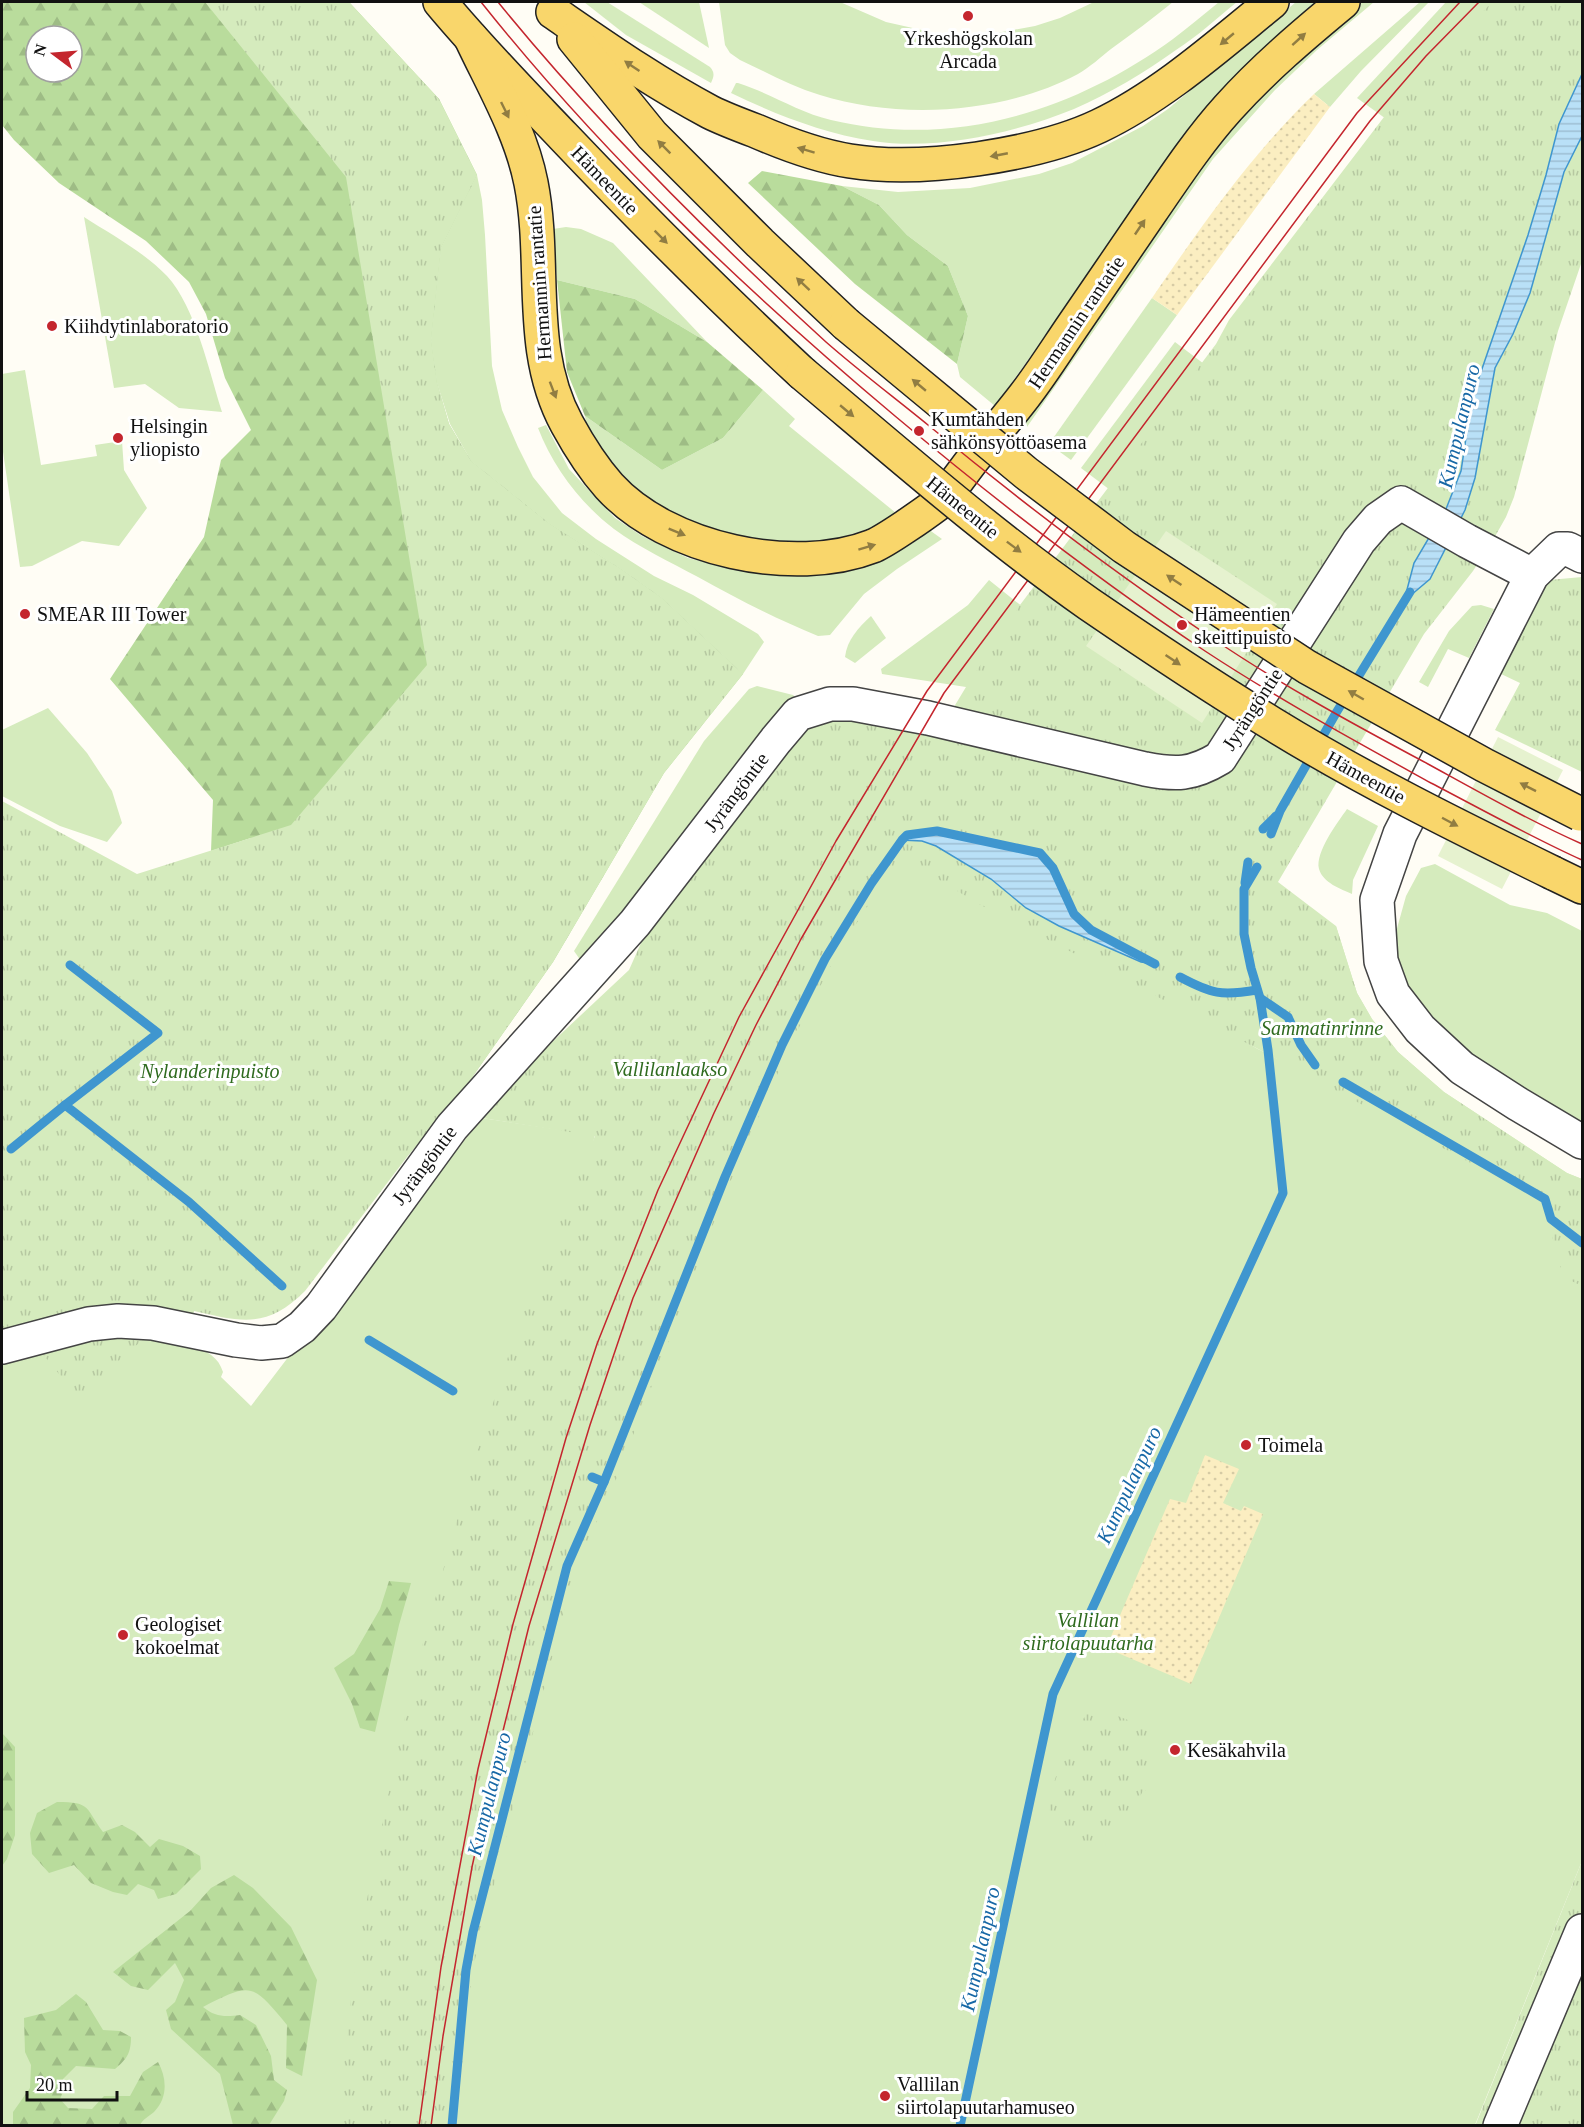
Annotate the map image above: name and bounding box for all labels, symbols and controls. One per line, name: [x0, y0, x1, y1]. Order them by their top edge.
marker: Yrkeshögskolan Arcada: [961, 9, 975, 23]
north arrow: [24, 24, 84, 84]
place label: Yrkeshögskolan Arcada: [903, 27, 1033, 72]
one-way arrow: [1220, 32, 1235, 45]
one-way arrow: [1292, 32, 1307, 46]
text: N: [30, 42, 50, 58]
one-way arrow: [623, 60, 640, 71]
one-way arrow: [500, 102, 510, 119]
street label: Hämeentie: [567, 141, 643, 219]
one-way arrow: [657, 141, 671, 155]
one-way arrow: [797, 145, 815, 154]
one-way arrow: [989, 151, 1008, 160]
street label: Hermannin rantatie: [523, 205, 555, 361]
one-way arrow: [1134, 220, 1146, 236]
one-way arrow: [653, 230, 667, 244]
street label: Hermannin rantatie: [1024, 252, 1129, 392]
one-way arrow: [796, 278, 811, 291]
place label: Kiihdytinlaboratorio: [64, 315, 228, 338]
marker: Kiihdytinlaboratorio: [45, 319, 59, 333]
water label: Kumpulanpuro: [1433, 362, 1485, 491]
one-way arrow: [912, 379, 927, 392]
one-way arrow: [548, 381, 558, 399]
one-way arrow: [839, 404, 855, 417]
place label: Kumtähden sähkönsyöttöasema: [931, 408, 1087, 454]
place label: Helsingin yliopisto: [130, 415, 208, 461]
marker: Kumtähden sähkönsyöttöasema: [912, 424, 926, 438]
marker: Helsingin yliopisto: [111, 431, 125, 445]
street label: Hämeentie: [922, 471, 1004, 543]
one-way arrow: [668, 528, 686, 537]
one-way arrow: [1006, 541, 1021, 553]
one-way arrow: [858, 542, 876, 551]
one-way arrow: [1166, 574, 1182, 586]
place label: SMEAR III Tower: [37, 603, 187, 625]
place label: Hämeentien skeittipuisto: [1194, 603, 1292, 649]
marker: SMEAR III Tower: [18, 607, 32, 621]
marker: Hämeentien skeittipuisto: [1175, 618, 1189, 632]
one-way arrow: [1164, 654, 1180, 666]
street label: Jyrängöntie: [1217, 664, 1288, 755]
one-way arrow: [1347, 690, 1364, 700]
street label: Hämeentie: [1323, 746, 1409, 808]
street label: Jyrängöntie: [699, 748, 774, 836]
one-way arrow: [1519, 783, 1537, 793]
one-way arrow: [1441, 817, 1458, 827]
park label: Sammatinrinne: [1261, 1017, 1383, 1039]
park label: Vallilanlaakso: [613, 1058, 727, 1080]
park label: Nylanderinpuisto: [140, 1060, 279, 1083]
street label: Jyrängöntie: [387, 1121, 462, 1209]
water label: Kumpulanpuro: [1091, 1423, 1167, 1548]
place label: Toimela: [1258, 1434, 1323, 1456]
marker: Toimela: [1239, 1438, 1253, 1452]
park label: Vallilan siirtolapuutarha: [1023, 1609, 1153, 1655]
place label: Geologiset kokoelmat: [135, 1613, 222, 1658]
marker: Geologiset kokoelmat: [116, 1628, 130, 1642]
water label: Kumpulanpuro: [462, 1730, 516, 1859]
place label: Kesäkahvila: [1187, 1739, 1286, 1761]
marker: Kesäkahvila: [1168, 1743, 1182, 1757]
water label: Kumpulanpuro: [955, 1885, 1005, 2014]
scale bar: [27, 2064, 117, 2102]
place label: Vallilan siirtolapuutarhamuseo: [897, 2073, 1075, 2119]
text: 20 m: [36, 2075, 73, 2095]
marker: Vallilan siirtolapuutarhamuseo: [878, 2089, 892, 2103]

